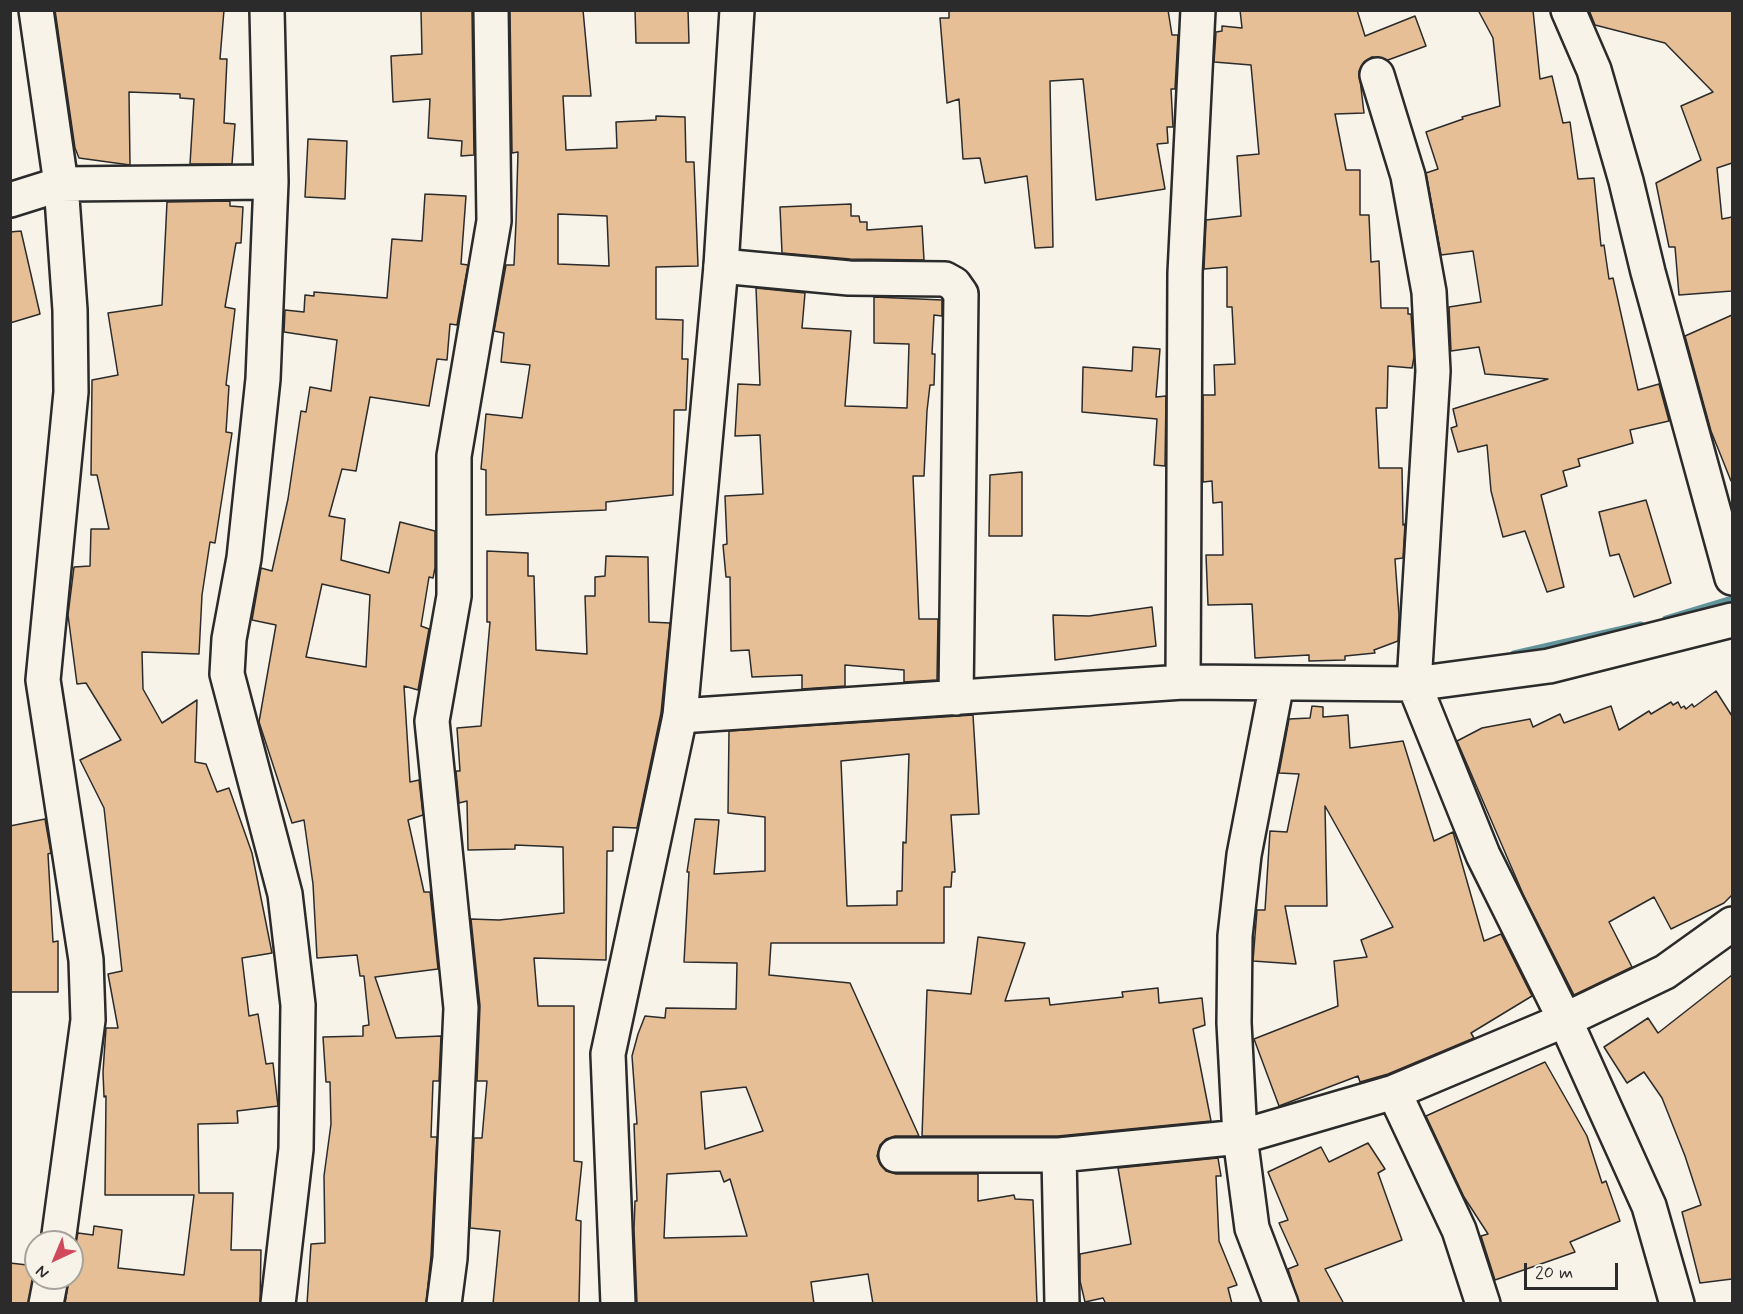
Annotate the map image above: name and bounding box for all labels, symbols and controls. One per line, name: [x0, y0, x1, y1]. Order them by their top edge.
north arrow: [24, 1230, 84, 1290]
scale bar: [1527, 1251, 1622, 1289]
text: N: [31, 1261, 54, 1283]
text: 20 m: [1535, 1261, 1573, 1285]

